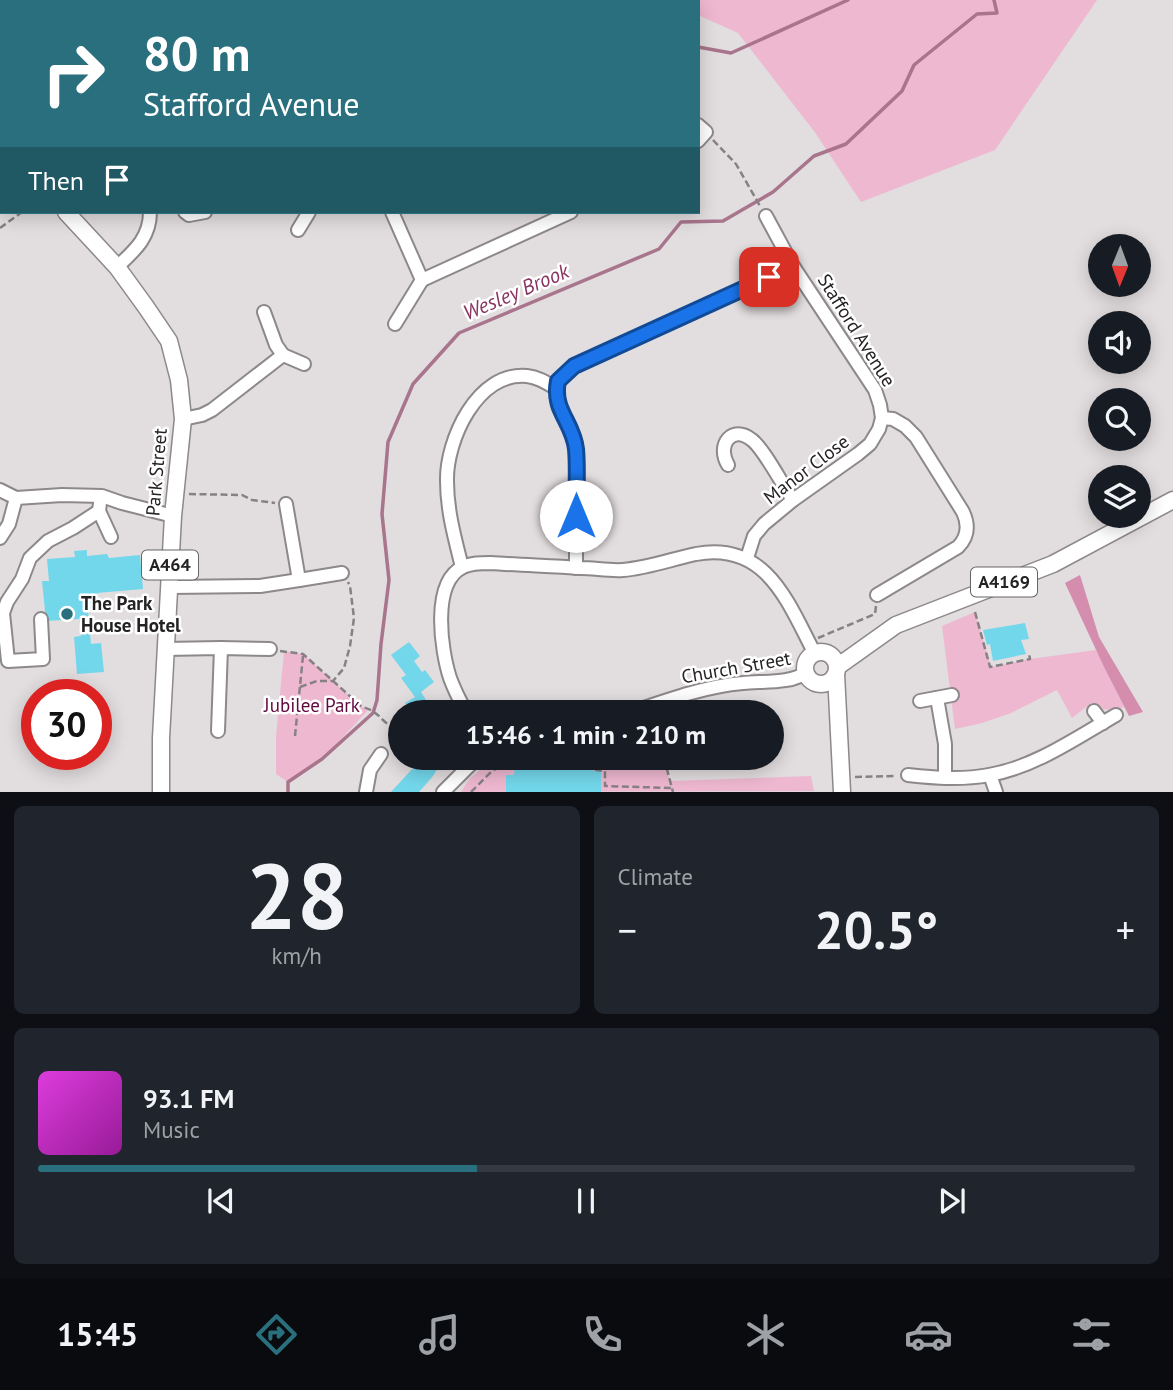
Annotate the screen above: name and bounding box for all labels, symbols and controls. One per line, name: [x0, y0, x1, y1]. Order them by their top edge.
text: 80 m: [143, 21, 250, 85]
icon: right: [28, 28, 119, 119]
text: Stafford Avenue: [143, 83, 359, 125]
icon: arrive: [98, 161, 136, 199]
text: Then: [28, 164, 84, 197]
north arrow: [1088, 234, 1152, 298]
map controls: [1088, 234, 1151, 528]
pin: [739, 247, 799, 307]
water label: Wesley Brook: [459, 257, 574, 326]
icon: arrive: [750, 258, 788, 296]
street label: Stafford Avenue: [813, 269, 901, 391]
button: sound: [1088, 311, 1151, 374]
button: search: [1088, 388, 1151, 451]
street label: Park Street: [140, 427, 172, 517]
street label: Manor Close: [759, 429, 853, 509]
button: layers: [1088, 465, 1151, 528]
position arrow: [539, 479, 613, 553]
road number: A464: [142, 550, 198, 580]
road number: A4169: [971, 568, 1037, 596]
place label: The Park House Hotel: [81, 591, 181, 637]
marker: The Park House Hotel: [59, 606, 75, 622]
street label: Church Street: [679, 645, 793, 688]
speed limit sign: 30: [21, 679, 112, 770]
park label: Jubilee Park: [263, 693, 360, 717]
text: 15:46 · 1 min · 210 m: [466, 718, 706, 751]
text: 28: [245, 836, 348, 954]
text: Climate: [618, 862, 693, 891]
text: 20.5°: [814, 896, 938, 963]
text: −: [618, 905, 637, 954]
text: +: [1116, 905, 1135, 954]
text: km/h: [272, 941, 322, 970]
text: 93.1 FM: [143, 1082, 234, 1115]
text: Music: [143, 1115, 200, 1144]
icon: previous: [202, 1182, 240, 1220]
icon: pause: [567, 1182, 605, 1220]
icon: next: [933, 1182, 971, 1220]
icon: directions: [252, 1310, 301, 1359]
icon: music: [415, 1310, 464, 1359]
icon: phone: [578, 1310, 627, 1359]
icon: climate: [741, 1310, 790, 1359]
icon: car: [904, 1310, 953, 1359]
icon: filters: [1067, 1310, 1116, 1359]
text: 15:45: [57, 1313, 138, 1355]

